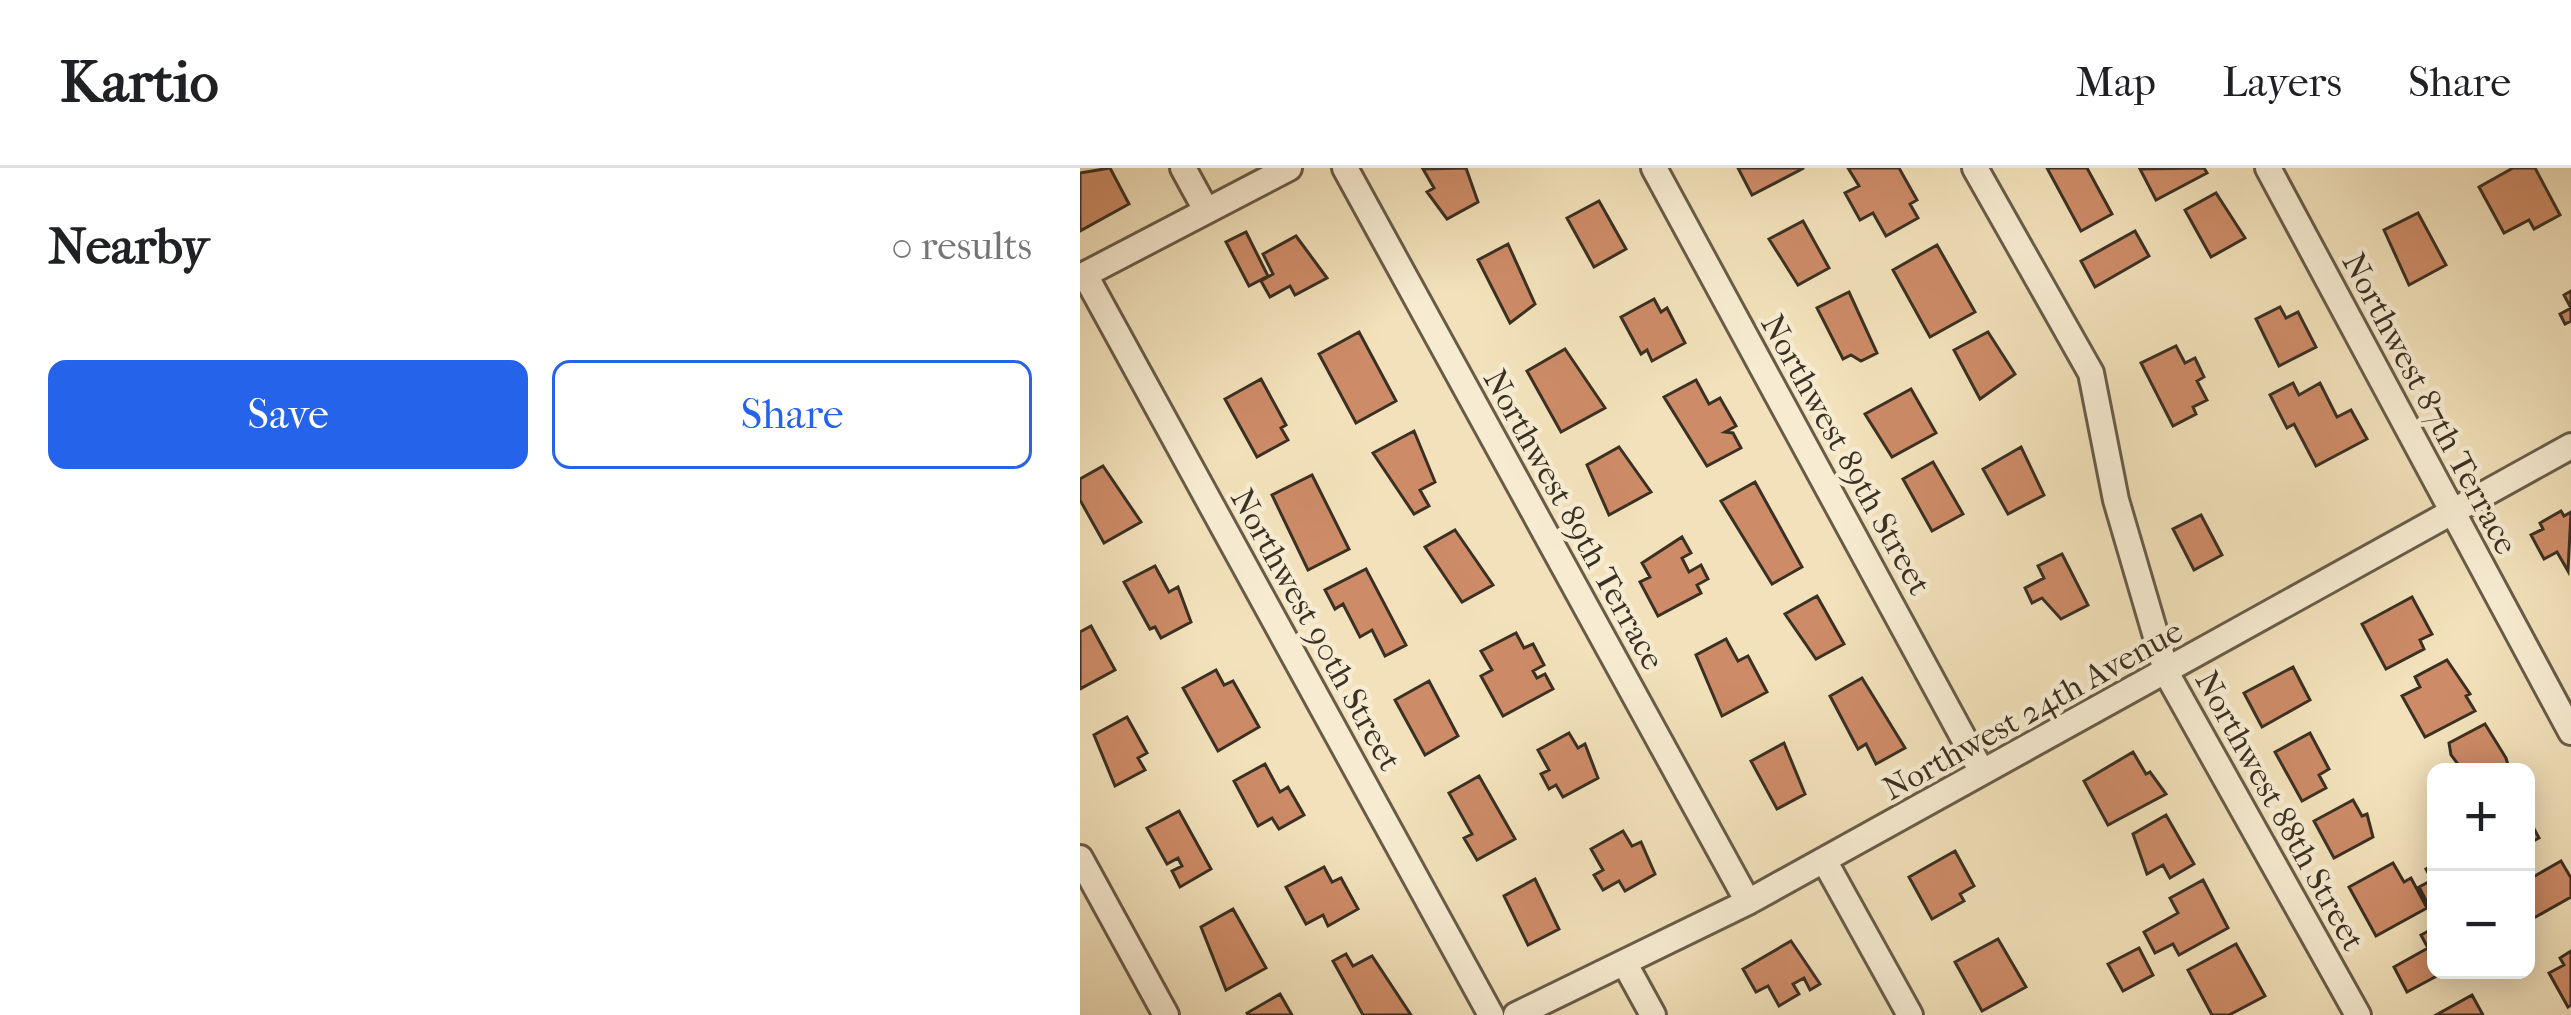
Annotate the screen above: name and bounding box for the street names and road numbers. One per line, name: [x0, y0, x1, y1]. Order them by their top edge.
street label: Northwest 87th Terrace: [2334, 246, 2526, 561]
street label: Northwest 89th Street: [1752, 308, 1939, 602]
street label: Northwest 89th Terrace: [1475, 363, 1673, 677]
street label: Northwest 90th Street: [1222, 482, 1409, 778]
street label: Northwest 24th Avenue: [1876, 612, 2189, 809]
street label: Northwest 88th Street: [2187, 664, 2373, 958]

